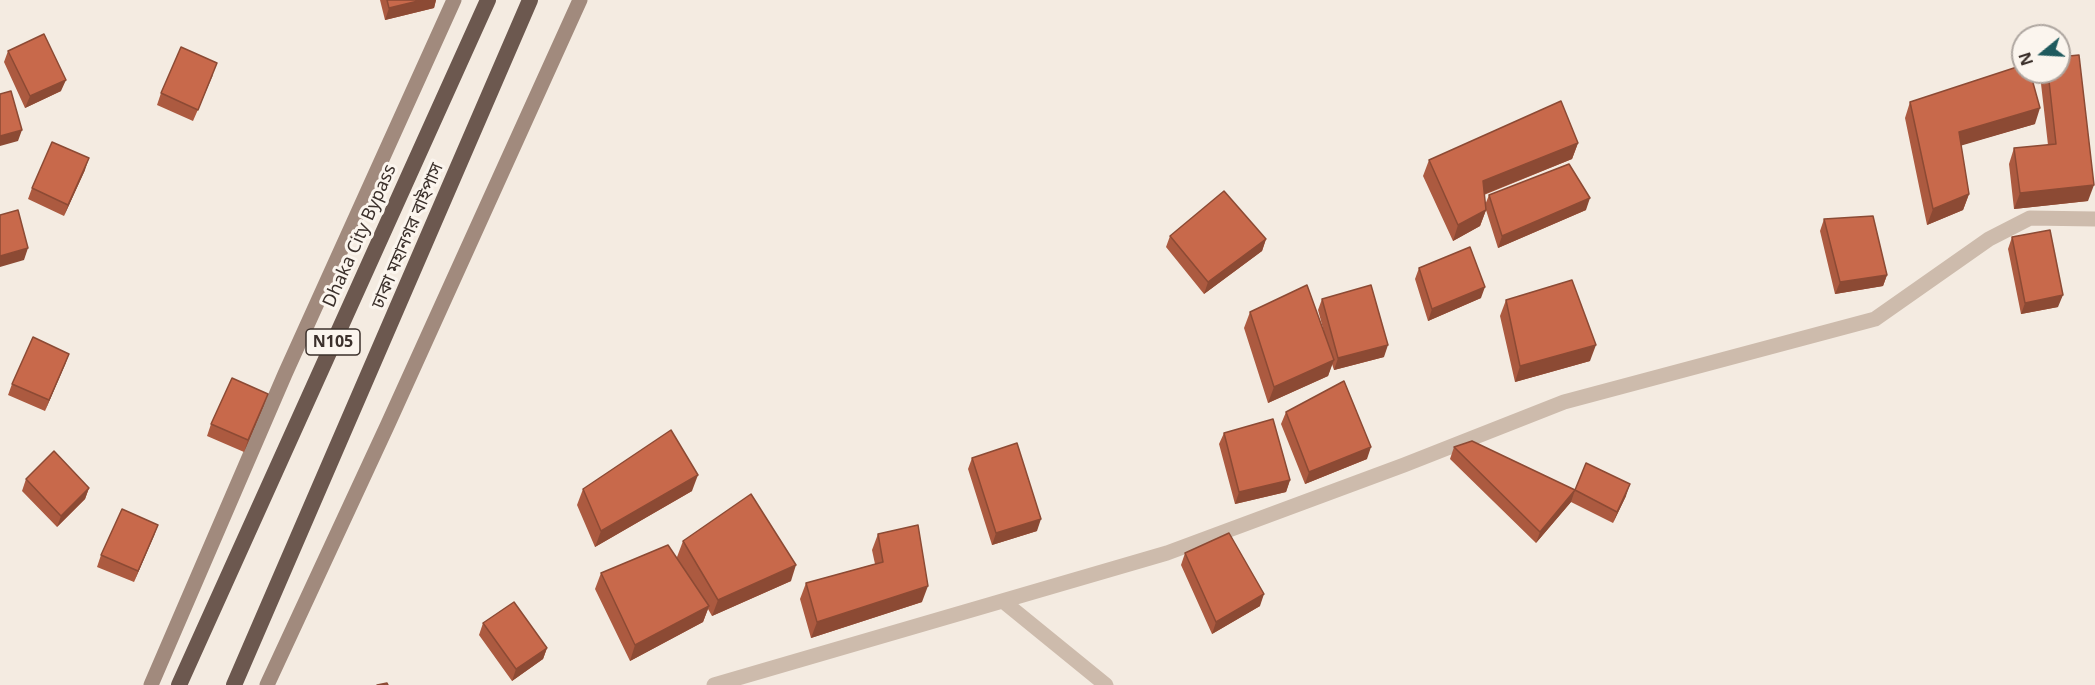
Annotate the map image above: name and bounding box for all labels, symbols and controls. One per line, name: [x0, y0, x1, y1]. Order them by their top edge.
north arrow: [2011, 24, 2071, 84]
text: N: [2013, 49, 2038, 69]
street label: ঢাকা মহানগর বাইপাস: [368, 160, 448, 312]
street label: Dhaka City Bypass: [319, 161, 401, 311]
road number: N105: [306, 329, 360, 355]

